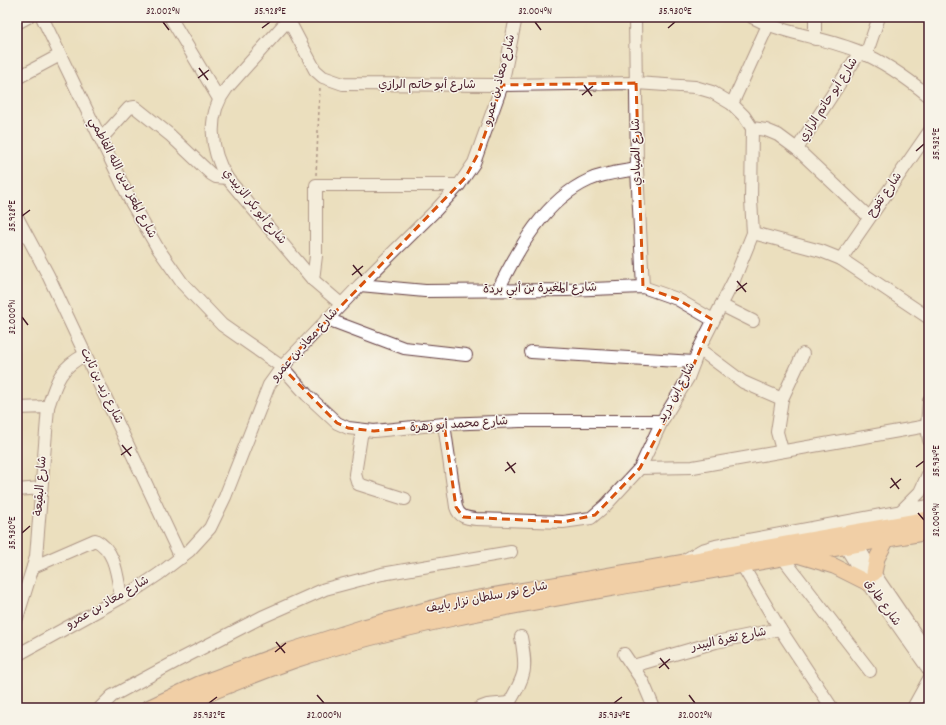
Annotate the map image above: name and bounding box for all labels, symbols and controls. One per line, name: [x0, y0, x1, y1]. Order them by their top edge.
text: 32.002°N: [146, 5, 180, 19]
text: 35.928°E: [254, 5, 286, 19]
text: 32.004°N: [518, 5, 552, 19]
text: 35.930°E: [659, 5, 692, 19]
street label: شارع معاذ بن عمرو: [479, 33, 520, 128]
street label: شارع أبو حاتم الرازي: [795, 55, 863, 145]
street label: شارع أبو حاتم الرازي: [378, 77, 476, 94]
street label: شارع المعز لدين الله الفاطمي: [83, 115, 160, 242]
street label: شارع الصيادي: [628, 118, 646, 186]
text: 35.932°E: [930, 128, 944, 160]
street label: شارع أبو بكر الزبيدي: [218, 165, 290, 249]
street label: شارع تفوح: [863, 169, 907, 221]
text: 35.928°E: [6, 200, 20, 232]
street label: شارع المغيرة بن أبي بردة: [483, 280, 597, 299]
text: 32.000°N: [6, 299, 20, 334]
street label: شارع معاذ بن عمرو: [267, 305, 343, 386]
street label: شارع زيد بن ثابت: [75, 345, 127, 427]
street label: شارع ابن دريد: [654, 360, 700, 426]
street label: شارع محمد أبو زهرة: [409, 413, 509, 437]
text: 35.934°E: [930, 445, 944, 477]
street label: شارع البقيعة: [30, 455, 52, 517]
text: 32.004°N: [930, 503, 944, 537]
text: 35.930°E: [6, 516, 20, 549]
street label: شارع معاذ بن عمرو: [62, 572, 153, 634]
street label: شارع طارق: [860, 576, 904, 630]
street label: شارع نور سلطان نزار باييف: [425, 578, 549, 618]
street label: شارع ثغرة البيدر: [689, 624, 768, 656]
text: 35.932°E: [193, 709, 225, 723]
text: 32.000°N: [307, 709, 342, 723]
text: 35.934°E: [598, 709, 630, 723]
text: 32.002°N: [678, 709, 712, 723]

